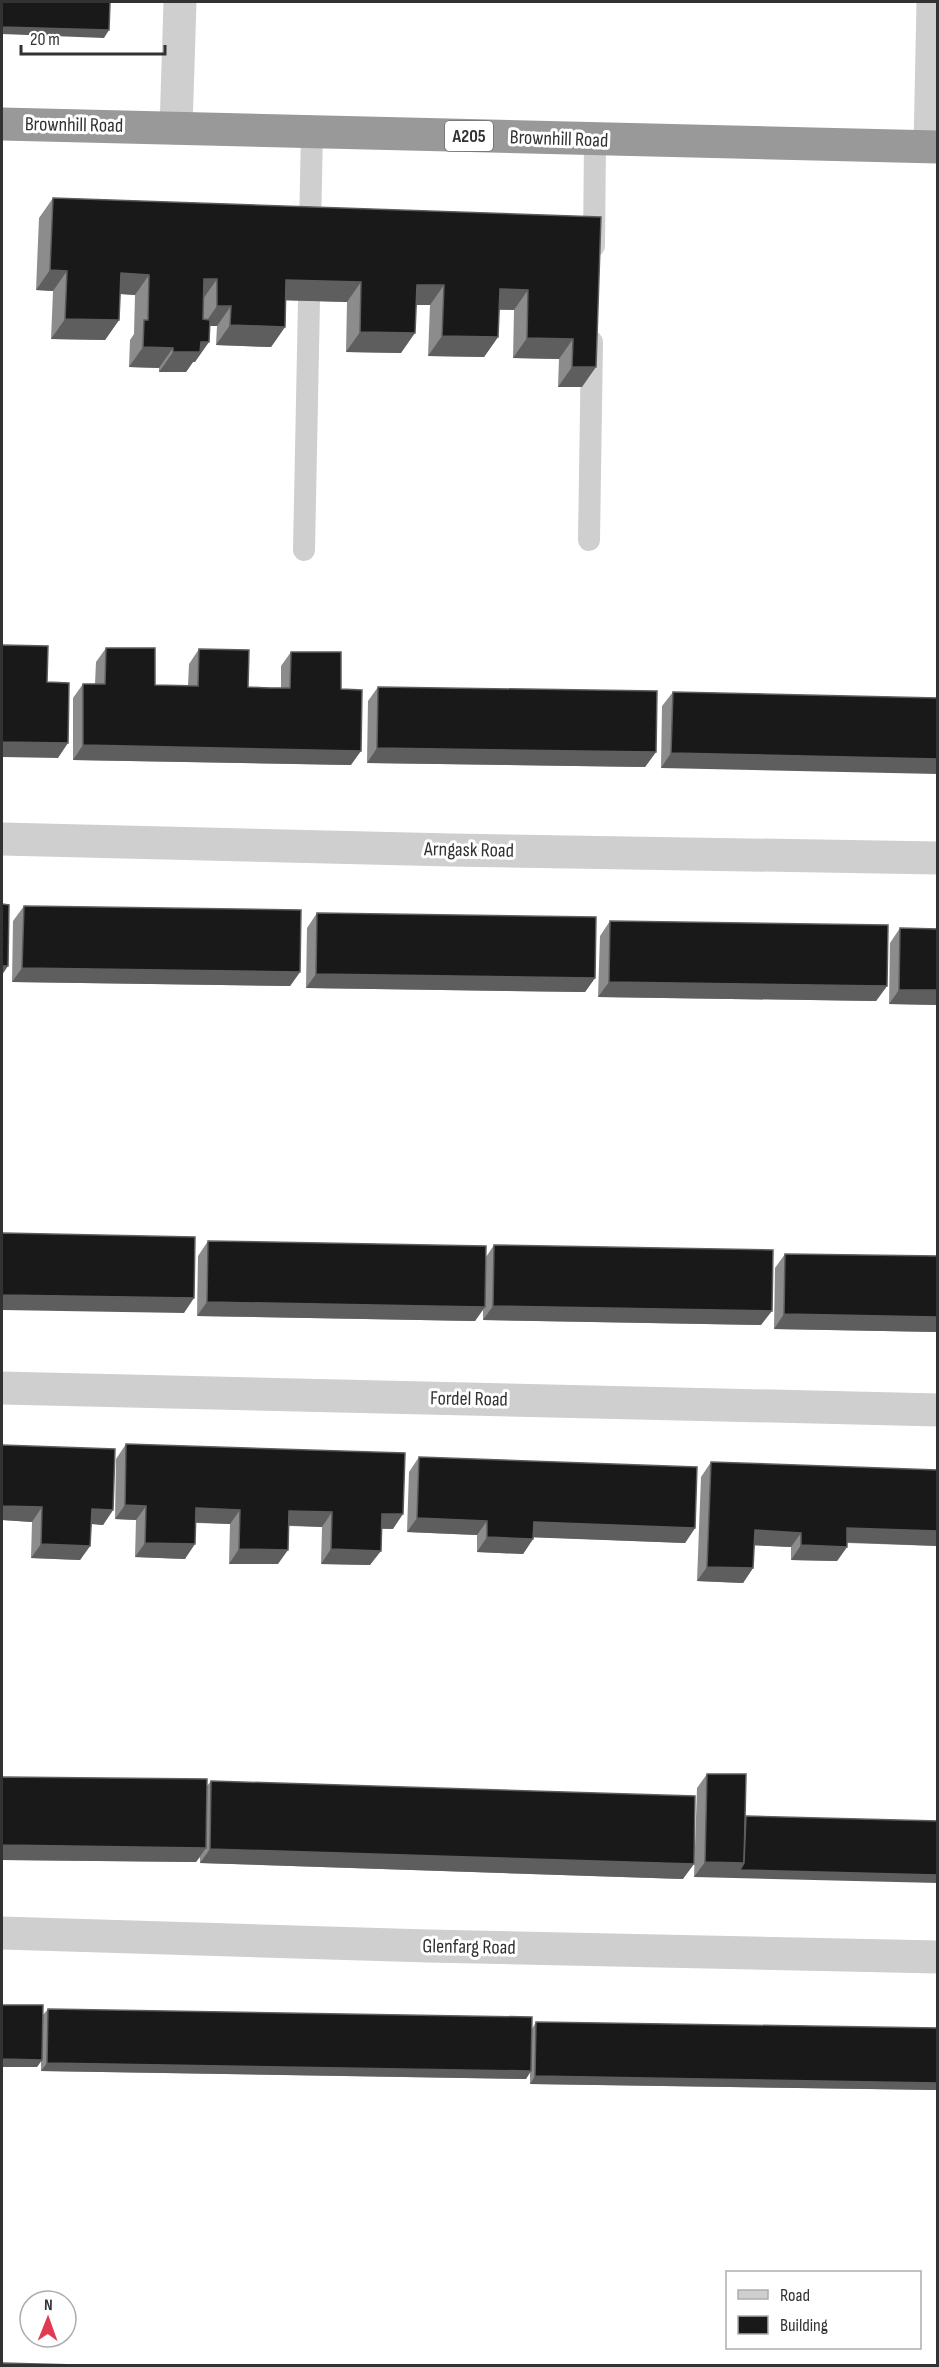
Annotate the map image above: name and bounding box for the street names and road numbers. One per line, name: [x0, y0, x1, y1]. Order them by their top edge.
street label: Brownhill Road: [25, 112, 123, 138]
road number: A205: [445, 121, 493, 151]
street label: Brownhill Road: [509, 125, 609, 153]
street label: Arngask Road: [423, 837, 514, 863]
street label: Fordel Road: [430, 1386, 508, 1412]
street label: Glenfarg Road: [422, 1934, 516, 1960]

